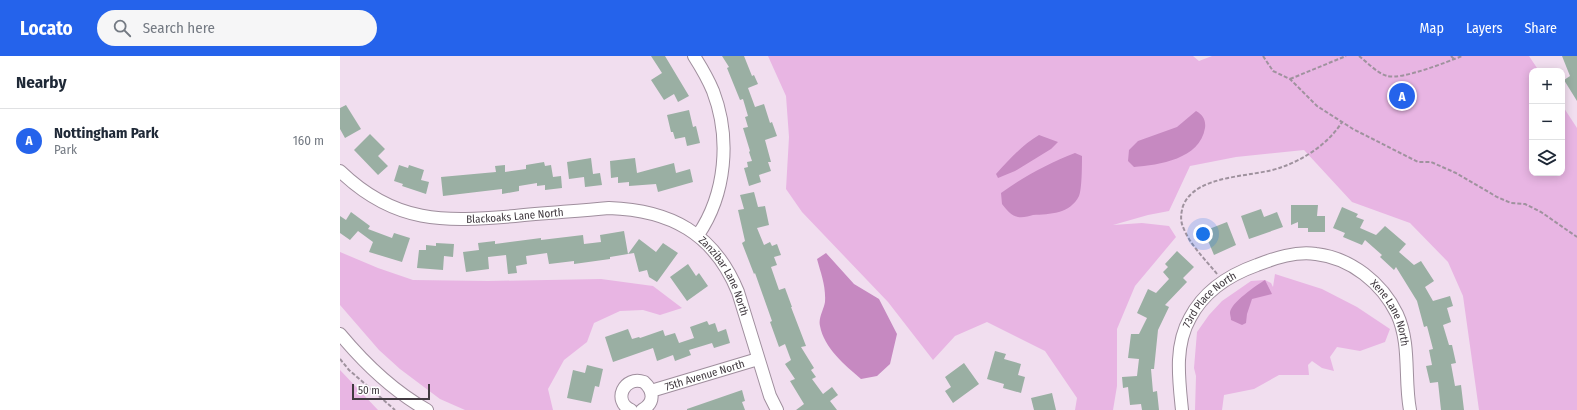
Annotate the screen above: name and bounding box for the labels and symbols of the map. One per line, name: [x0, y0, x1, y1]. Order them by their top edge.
pin: A: [1389, 81, 1415, 111]
street label: Blackoaks Lane North: [466, 206, 564, 226]
your location: [1193, 224, 1213, 244]
street label: Zanzibar Lane North: [696, 234, 751, 318]
street label: 73rd Place North: [1180, 269, 1239, 330]
street label: Xene Lane North: [1368, 277, 1411, 347]
street label: 75th Avenue North: [663, 357, 746, 394]
scale bar: [352, 382, 430, 401]

